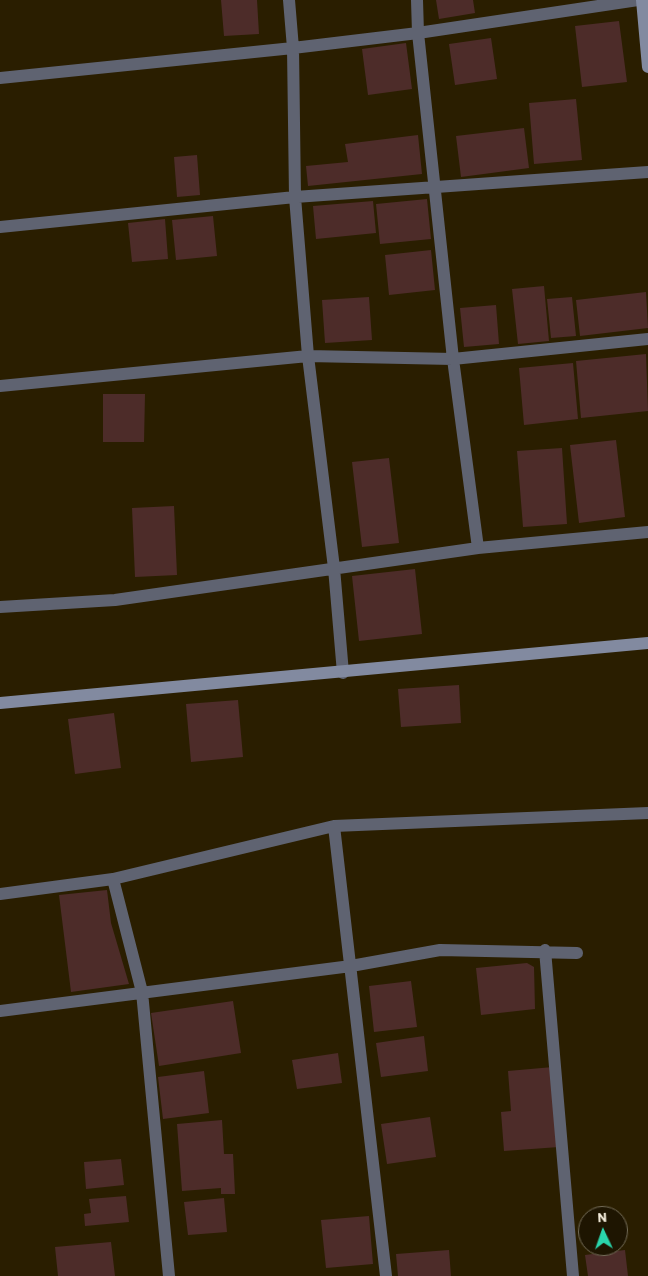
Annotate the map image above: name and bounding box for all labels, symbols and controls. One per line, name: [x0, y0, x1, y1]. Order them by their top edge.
north arrow: [578, 1206, 628, 1256]
text: N: [597, 1208, 607, 1225]

